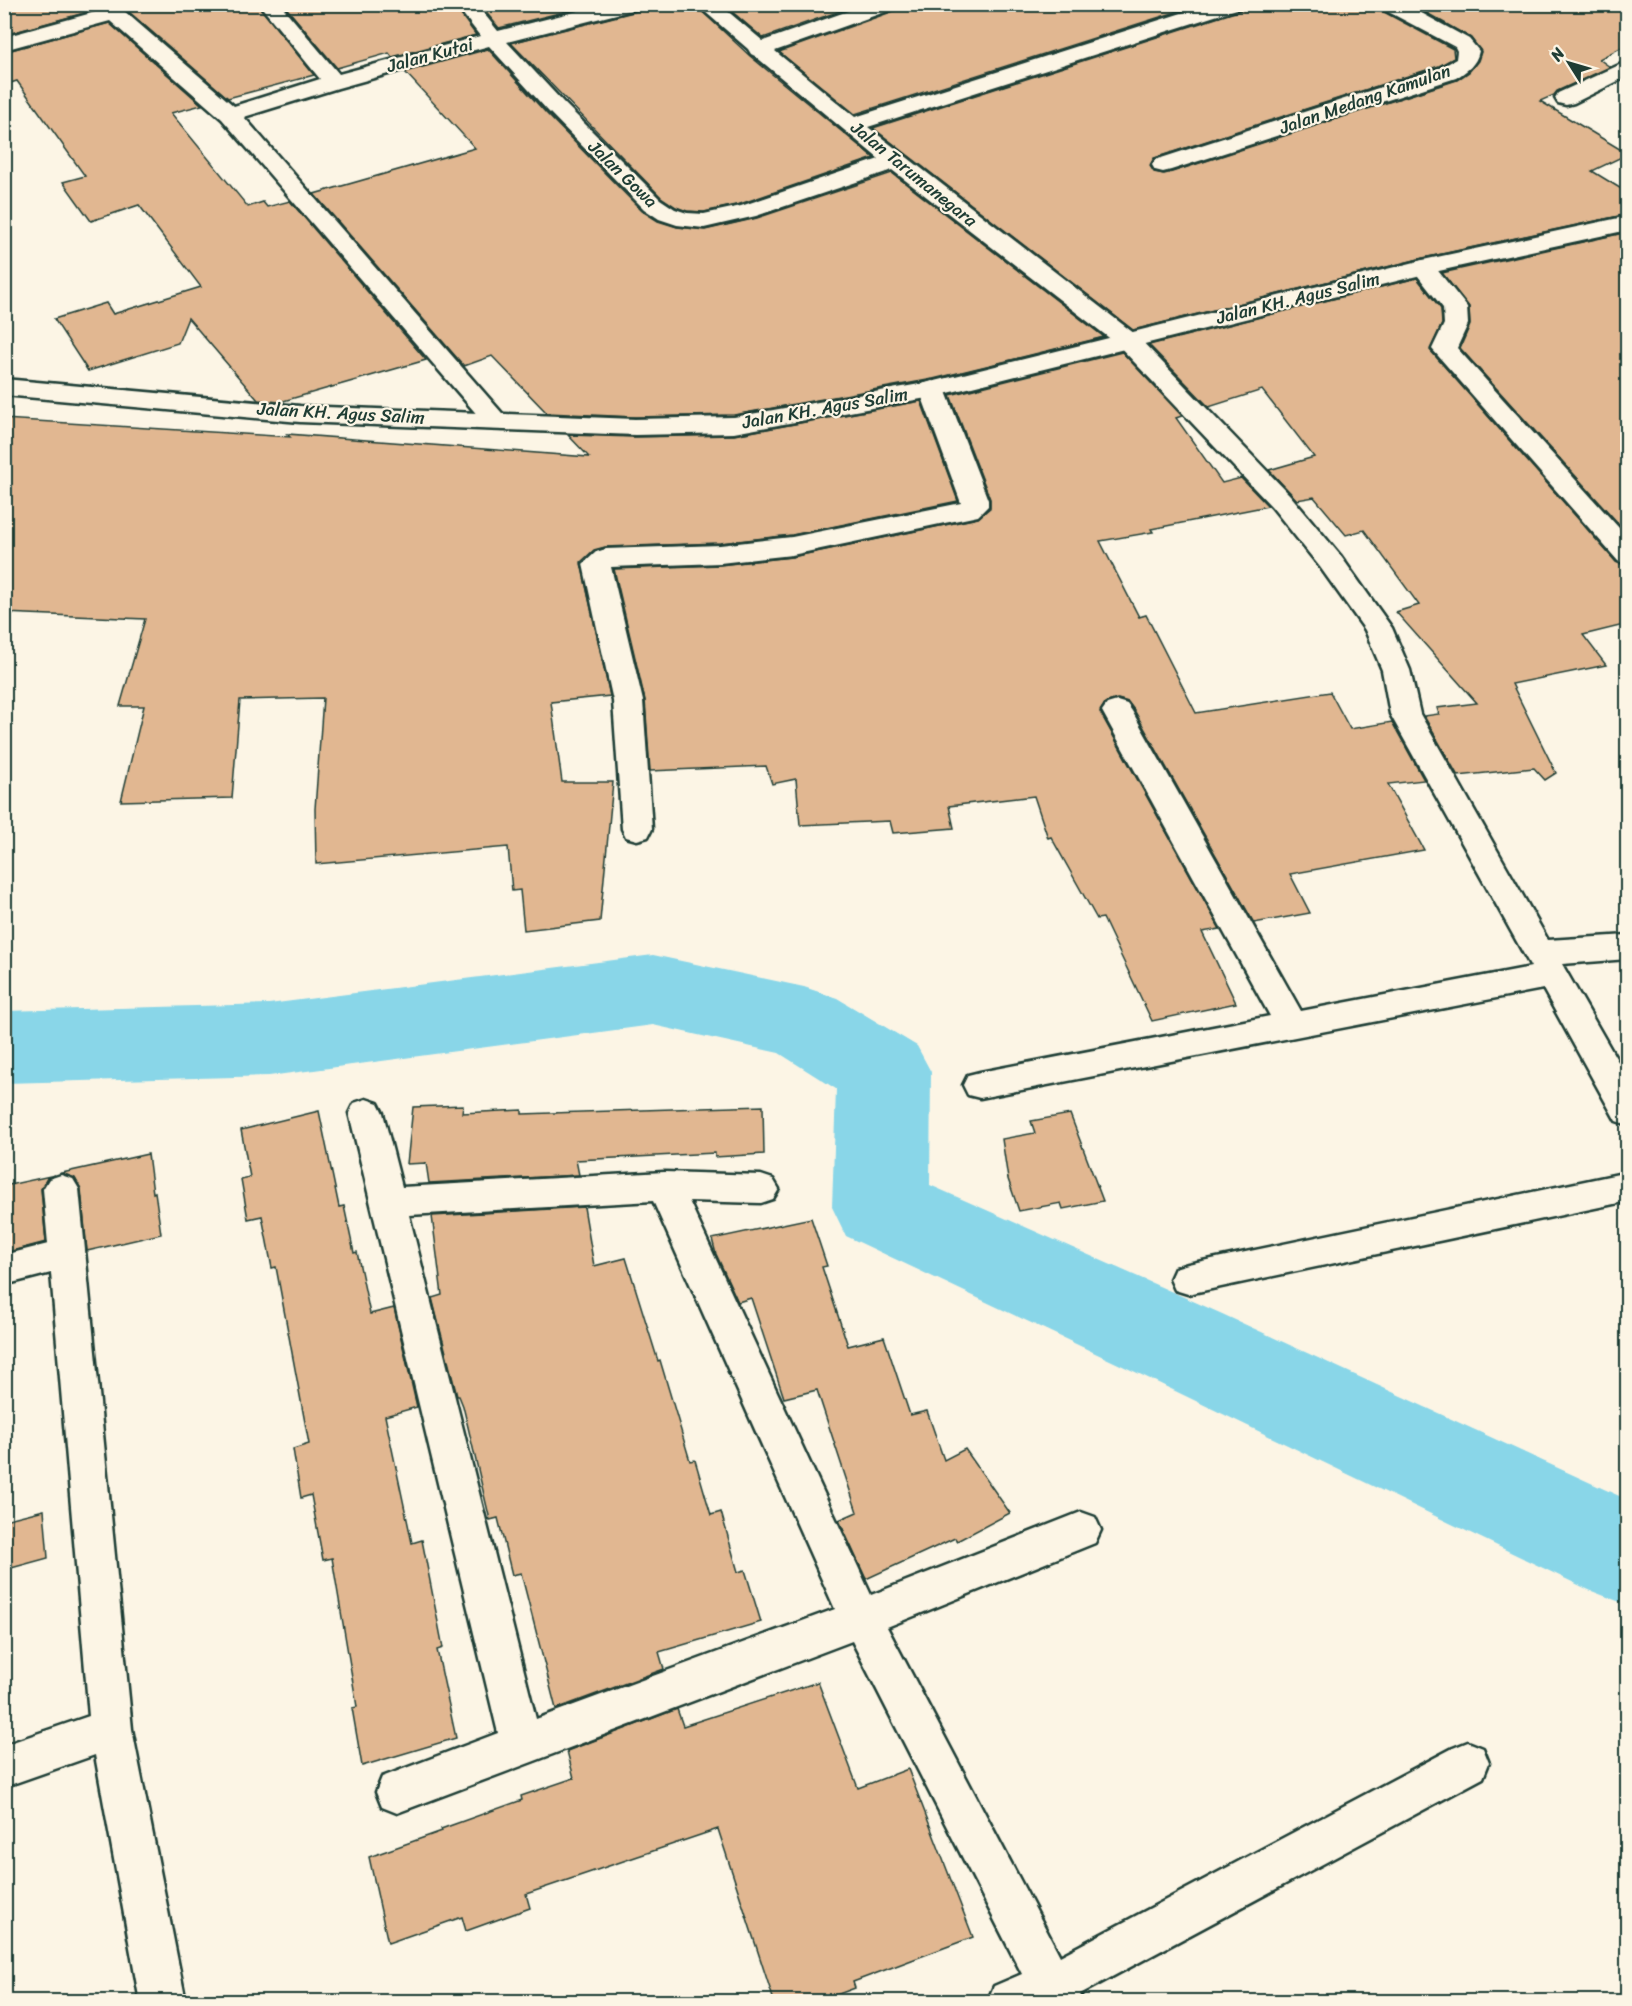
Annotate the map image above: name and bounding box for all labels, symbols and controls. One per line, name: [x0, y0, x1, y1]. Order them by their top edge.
street label: Jalan Kutai: [382, 28, 478, 82]
north arrow: [1539, 33, 1599, 93]
text: N: [1542, 40, 1573, 68]
street label: Jalan Medang Kamulan: [1274, 55, 1455, 144]
street label: Jalan Tarumanegara: [843, 112, 985, 236]
street label: Jalan Gowa: [580, 131, 666, 216]
street label: Jalan KH. Agus Salim: [1212, 262, 1383, 334]
street label: Jalan KH. Agus Salim: [739, 378, 910, 438]
street label: Jalan KH. Agus Salim: [255, 393, 426, 433]

